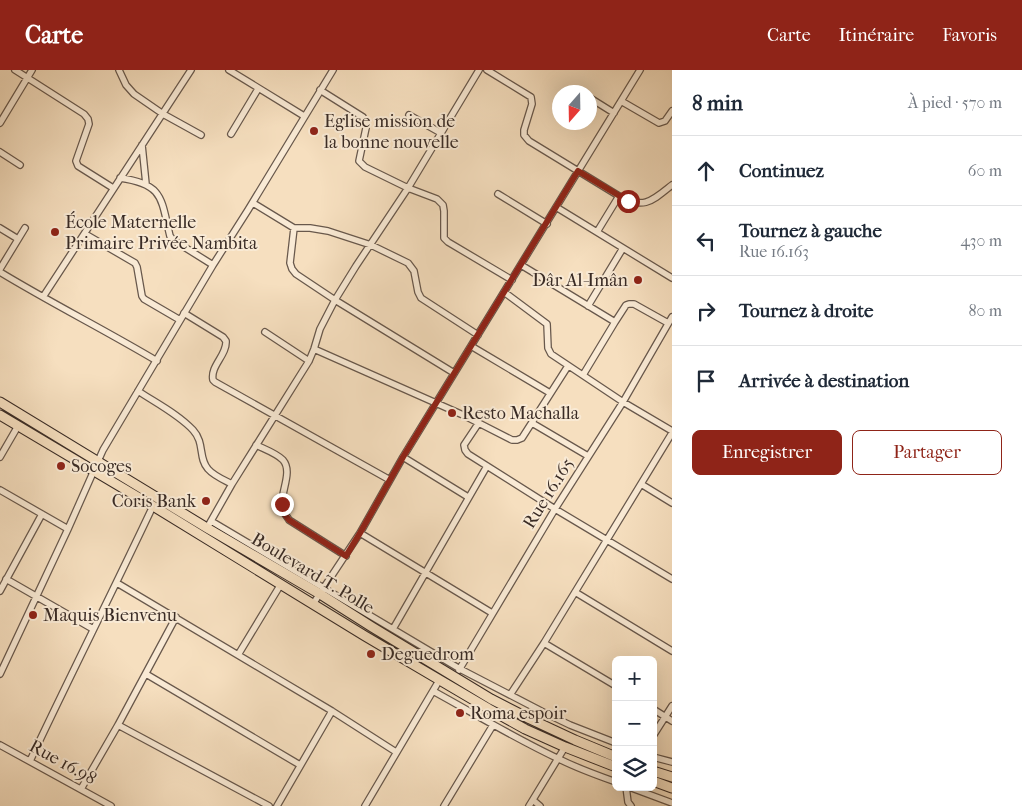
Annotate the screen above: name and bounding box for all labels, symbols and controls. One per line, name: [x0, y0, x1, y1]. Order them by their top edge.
text: Carte: [25, 21, 83, 49]
text: Carte: [767, 25, 811, 46]
text: Itinéraire: [839, 25, 914, 46]
text: Favoris: [942, 25, 997, 46]
north arrow: [552, 85, 597, 130]
text: 8 min: [692, 91, 743, 115]
text: À pied · 570 m: [908, 93, 1002, 112]
place label: Eglise mission de la bonne nouvelle: [323, 111, 459, 153]
marker: Eglise mission de la bonne nouvelle: [308, 125, 320, 137]
icon: ahead: [692, 157, 720, 185]
text: Continuez: [739, 160, 824, 182]
text: 60 m: [968, 161, 1002, 180]
route start: [617, 190, 640, 213]
place label: École Maternelle Primaire Privée Nambita: [65, 211, 258, 254]
text: Tournez à gauche: [739, 220, 882, 242]
marker: École Maternelle Primaire Privée Nambita: [49, 226, 61, 238]
icon: left: [692, 227, 720, 255]
text: 430 m: [960, 231, 1002, 250]
text: Rue 16.163: [739, 242, 809, 261]
place label: Dâr Al-Imân: [532, 270, 629, 291]
marker: Dâr Al-Imân: [632, 274, 644, 286]
icon: right: [692, 297, 720, 325]
text: Tournez à droite: [739, 300, 873, 322]
text: 80 m: [968, 301, 1002, 320]
icon: arrive: [692, 367, 720, 395]
text: Arrivée à destination: [739, 370, 909, 392]
place label: Resto Machalla: [462, 403, 580, 424]
marker: Resto Machalla: [446, 407, 458, 419]
button: Enregistrer: [692, 430, 842, 475]
button: Partager: [852, 430, 1002, 475]
street label: Rue 16.165: [519, 454, 578, 532]
place label: Socoges: [71, 456, 132, 477]
marker: Socoges: [55, 460, 67, 472]
place label: Coris Bank: [112, 491, 197, 512]
route end: [271, 493, 294, 516]
marker: Coris Bank: [200, 495, 212, 507]
street label: Boulevard T. Polle: [248, 528, 378, 618]
place label: Maquis Bienvenu: [43, 605, 177, 626]
marker: Maquis Bienvenu: [27, 609, 39, 621]
place label: Deguedrom: [381, 644, 474, 665]
marker: Deguedrom: [365, 648, 377, 660]
map controls: [612, 656, 657, 791]
button: +: [612, 656, 657, 701]
button: −: [612, 701, 657, 746]
place label: Roma espoir: [470, 703, 567, 724]
marker: Roma espoir: [454, 707, 466, 719]
street label: Rue 16.98: [26, 735, 100, 789]
button: layers: [612, 746, 657, 791]

